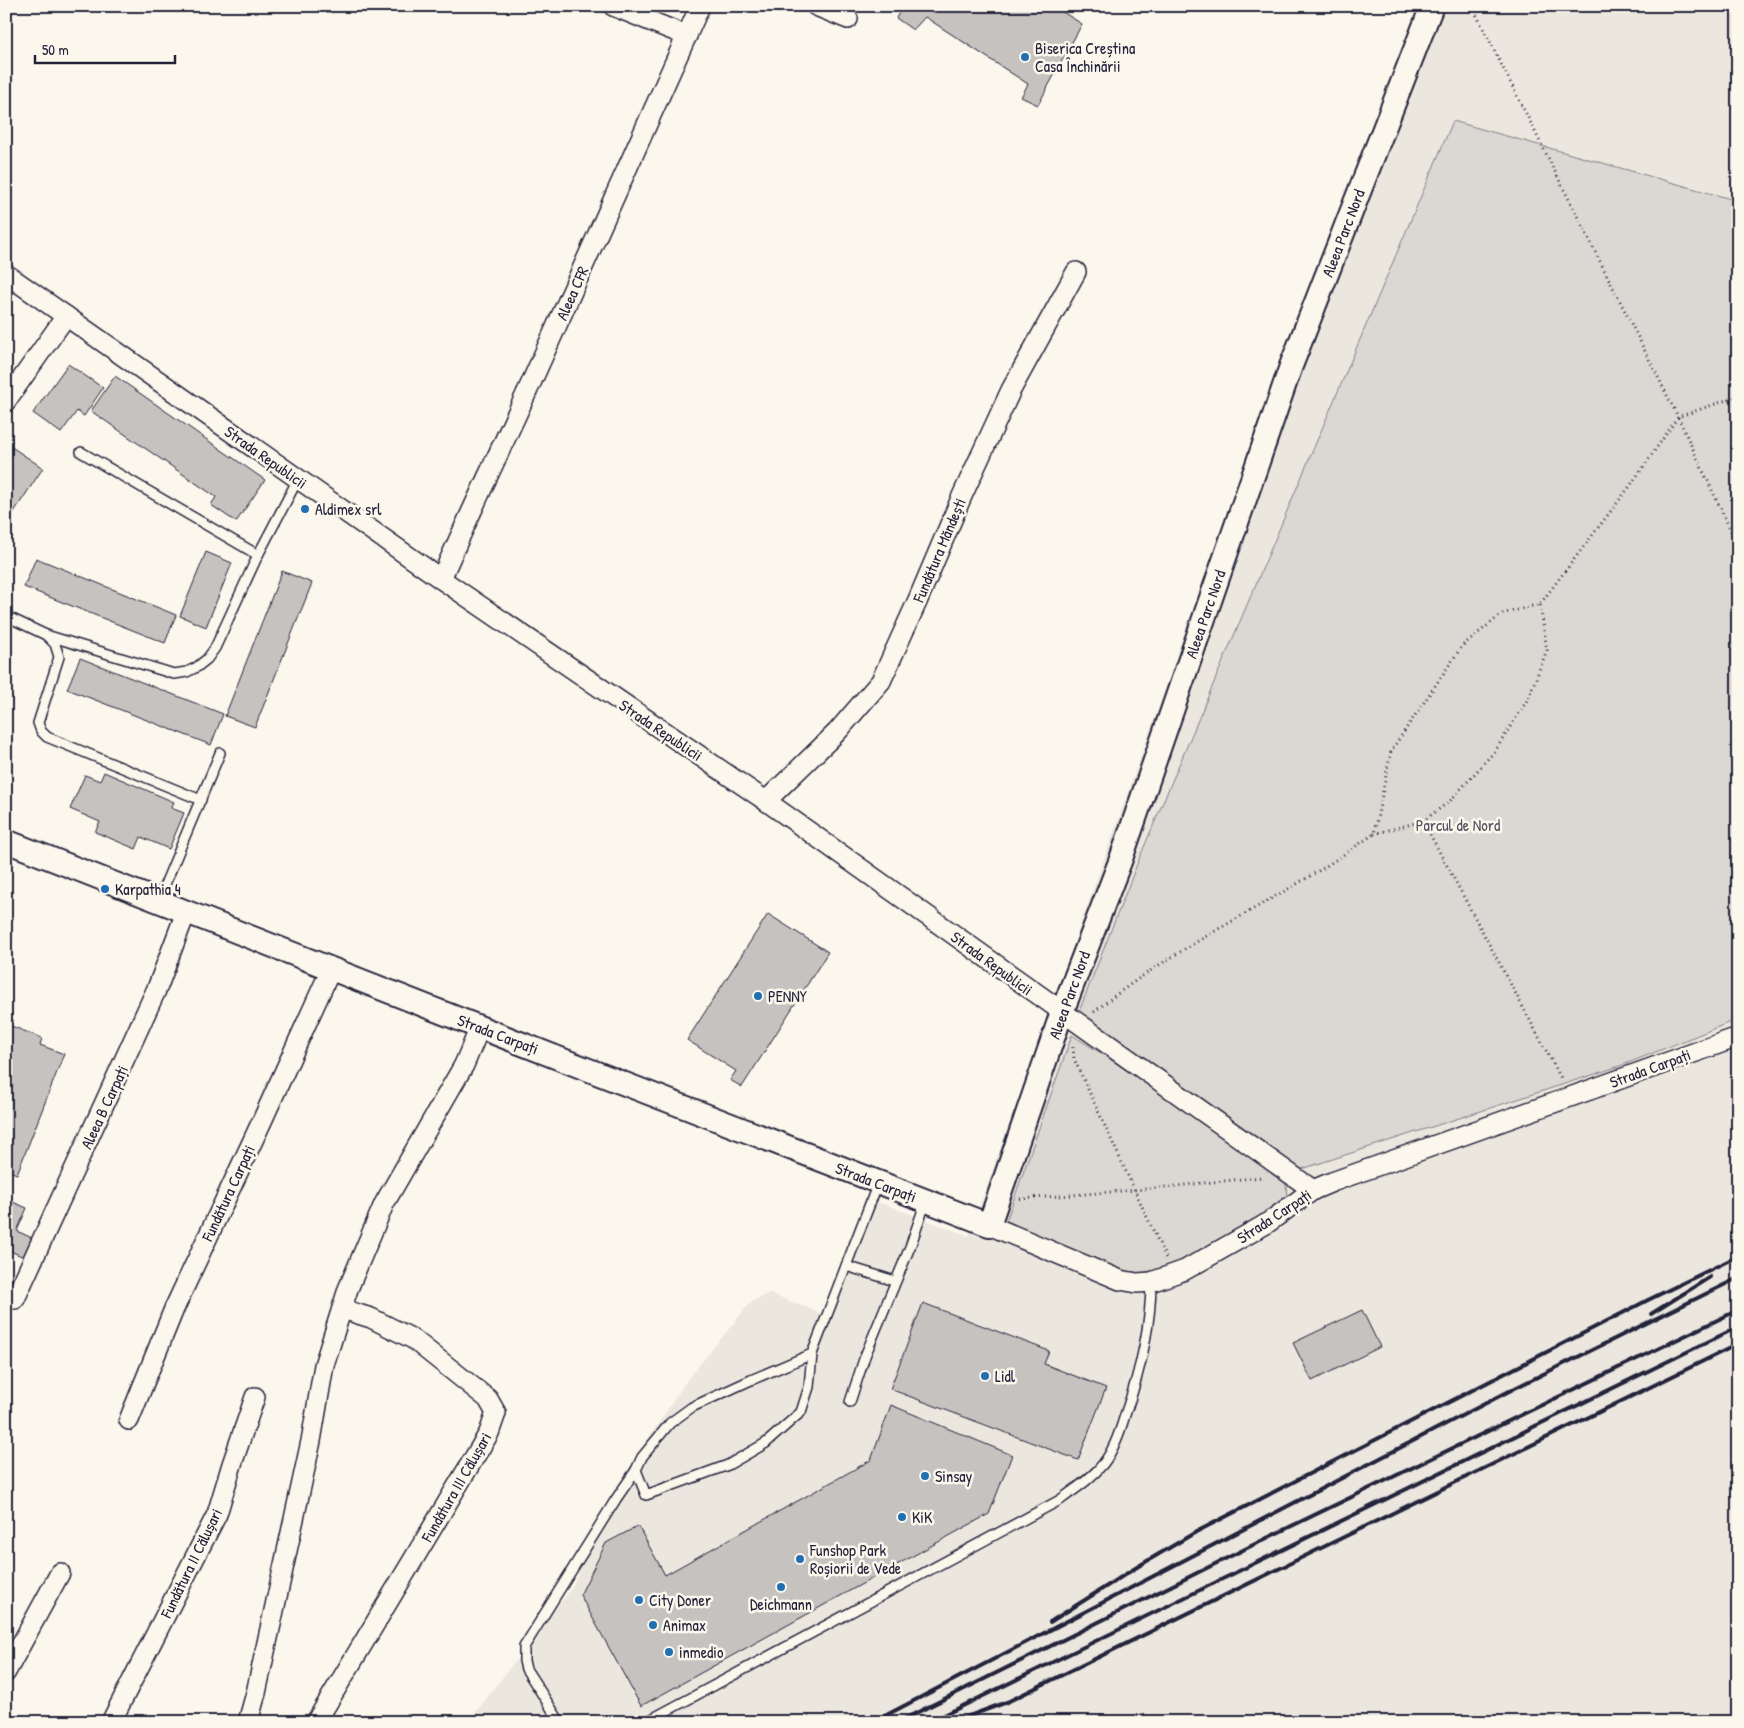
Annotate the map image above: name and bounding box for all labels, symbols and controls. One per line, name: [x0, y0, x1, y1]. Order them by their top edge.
scale bar: [35, 32, 175, 64]
place label: Biserica Creștina Casa Închinării: [1035, 37, 1135, 77]
text: 50 m: [42, 39, 69, 60]
marker: Biserica Creștina Casa Închinării: [1019, 51, 1031, 63]
street label: Aleea Parc Nord: [1316, 186, 1370, 280]
street label: Aleea CFR: [550, 263, 594, 323]
street label: Strada Republicii: [220, 420, 312, 494]
street label: Fundătura Măndești: [907, 495, 971, 606]
place label: Aldimex srl: [315, 498, 382, 520]
marker: Aldimex srl: [299, 503, 311, 515]
street label: Aleea Parc Nord: [1180, 567, 1230, 661]
street label: Strada Republicii: [615, 694, 707, 766]
park label: Parcul de Nord: [1416, 814, 1500, 836]
place label: Karpathia 4: [115, 878, 181, 900]
marker: Karpathia 4: [99, 883, 111, 895]
street label: Strada Republicii: [947, 926, 1037, 1000]
street label: Aleea Parc Nord: [1043, 948, 1095, 1042]
place label: PENNY: [768, 985, 807, 1007]
marker: PENNY: [752, 990, 764, 1002]
street label: Strada Carpați: [454, 1009, 542, 1059]
street label: Strada Carpați: [1606, 1043, 1694, 1093]
street label: Aleea B Carpați: [75, 1062, 133, 1152]
street label: Fundătura Carpați: [196, 1141, 260, 1245]
street label: Strada Carpați: [832, 1157, 920, 1207]
street label: Strada Carpați: [1232, 1184, 1316, 1248]
place label: Lidl: [995, 1365, 1016, 1387]
marker: Lidl: [979, 1370, 991, 1382]
street label: Fundătura III Călușari: [415, 1428, 496, 1547]
place label: Sinsay: [935, 1465, 973, 1487]
marker: Sinsay: [919, 1470, 931, 1482]
street label: Fundătura II Călușari: [155, 1505, 227, 1622]
place label: KiK: [912, 1506, 933, 1528]
marker: KiK: [896, 1511, 908, 1523]
place label: Funshop Park Roșiorii de Vede: [809, 1539, 902, 1579]
marker: Funshop Park Roșiorii de Vede: [794, 1553, 806, 1565]
marker: Deichmann: [775, 1581, 787, 1593]
place label: City Doner: [649, 1589, 711, 1611]
place label: Deichmann: [750, 1593, 812, 1615]
marker: City Doner: [633, 1594, 645, 1606]
place label: Animax: [663, 1614, 706, 1636]
marker: Animax: [647, 1619, 659, 1631]
place label: inmedio: [679, 1641, 724, 1663]
marker: inmedio: [663, 1646, 675, 1658]

